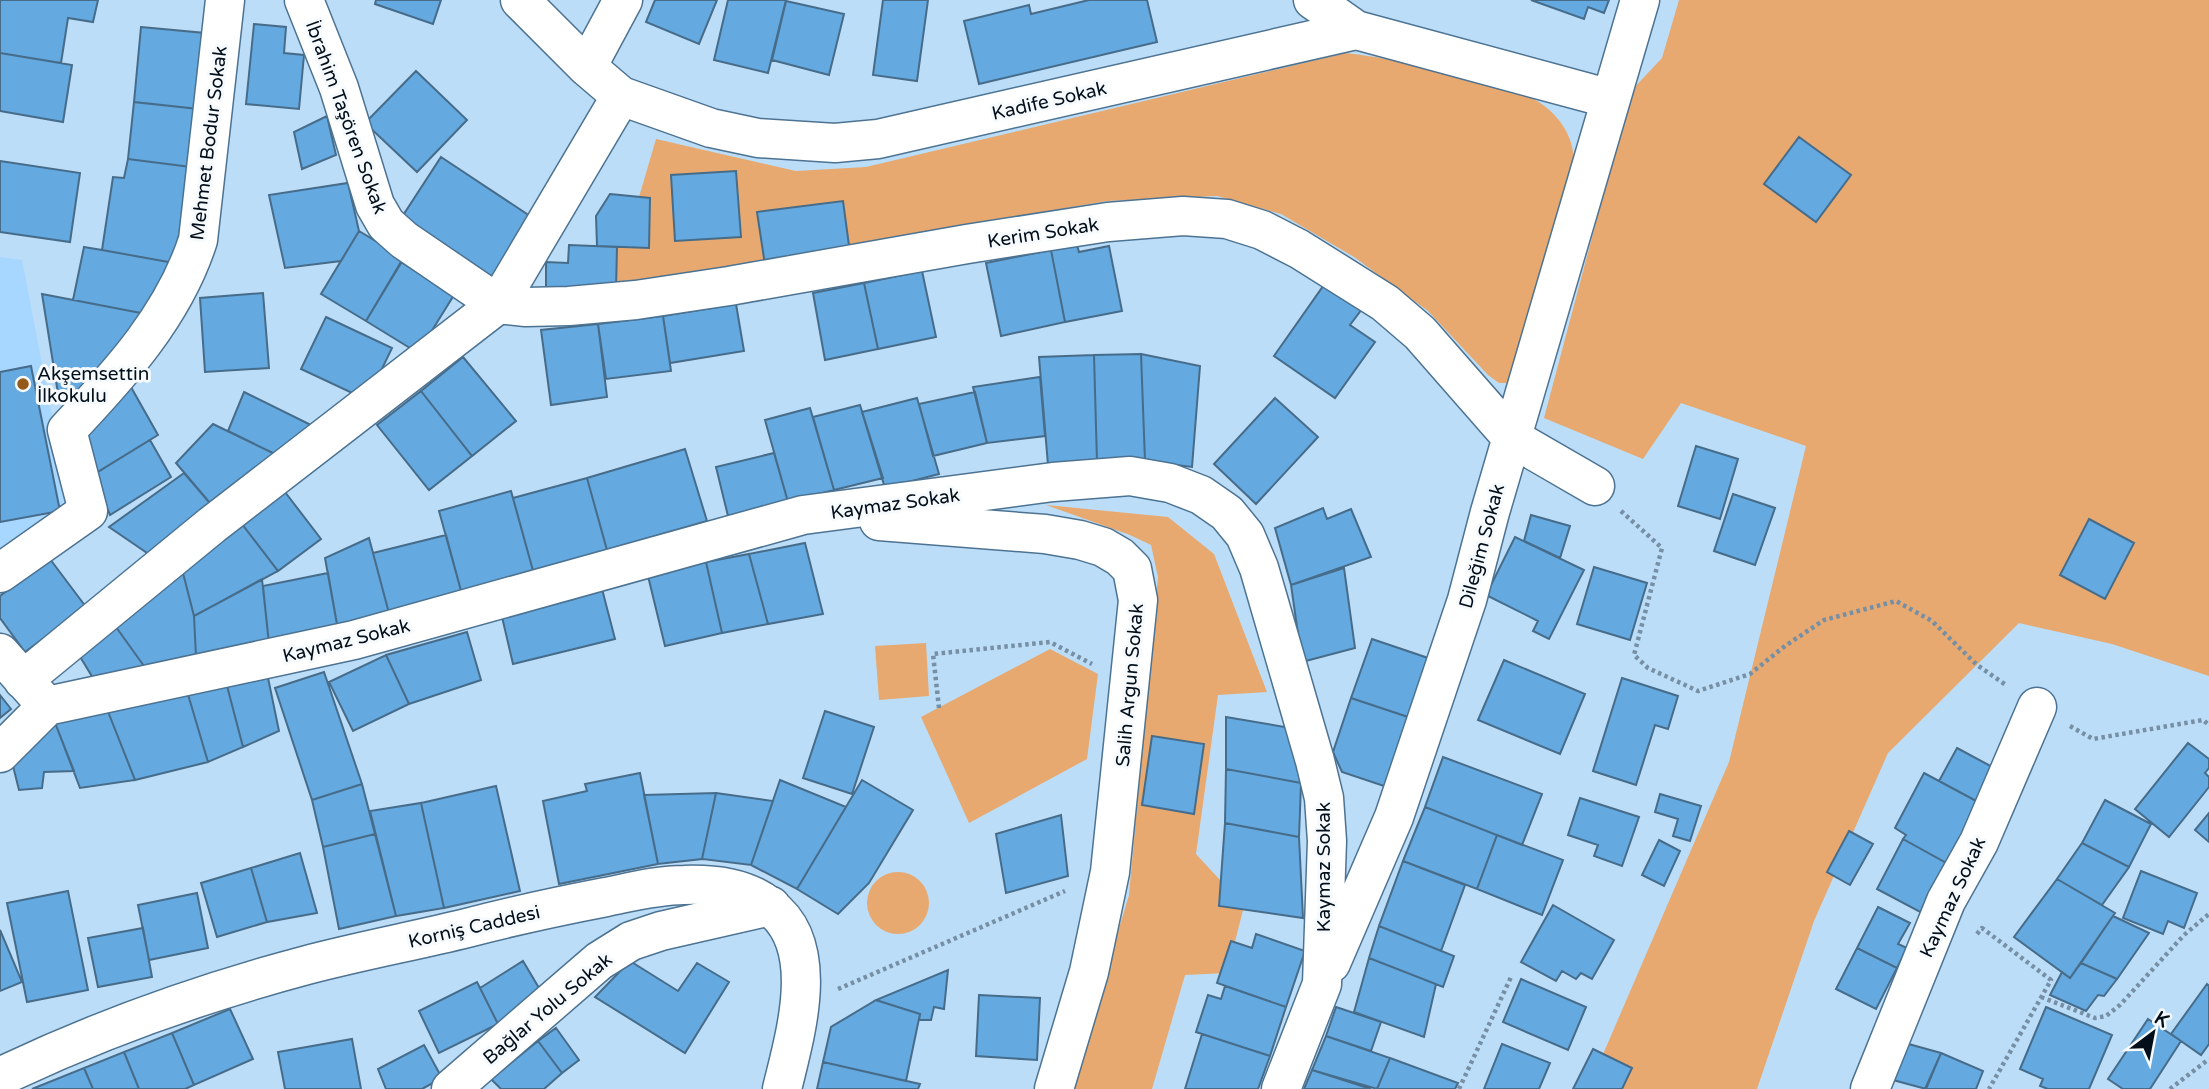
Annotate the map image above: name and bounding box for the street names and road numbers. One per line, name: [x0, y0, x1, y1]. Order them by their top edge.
street label: İbrahim Taşören Sokak: [301, 18, 391, 217]
street label: Mehmet Bodur Sokak: [186, 45, 232, 242]
street label: Kadife Sokak: [990, 77, 1109, 125]
street label: Kerim Sokak: [986, 213, 1100, 253]
street label: Dileğim Sokak: [1455, 482, 1509, 611]
street label: Kaymaz Sokak: [829, 484, 961, 524]
street label: Salih Argun Sokak: [1112, 602, 1148, 768]
street label: Kaymaz Sokak: [280, 615, 412, 667]
street label: Kaymaz Sokak: [1313, 802, 1335, 932]
street label: Kaymaz Sokak: [1915, 834, 1990, 961]
street label: Korniş Caddesi: [406, 901, 542, 953]
street label: Bağlar Yolu Sokak: [479, 948, 617, 1069]

